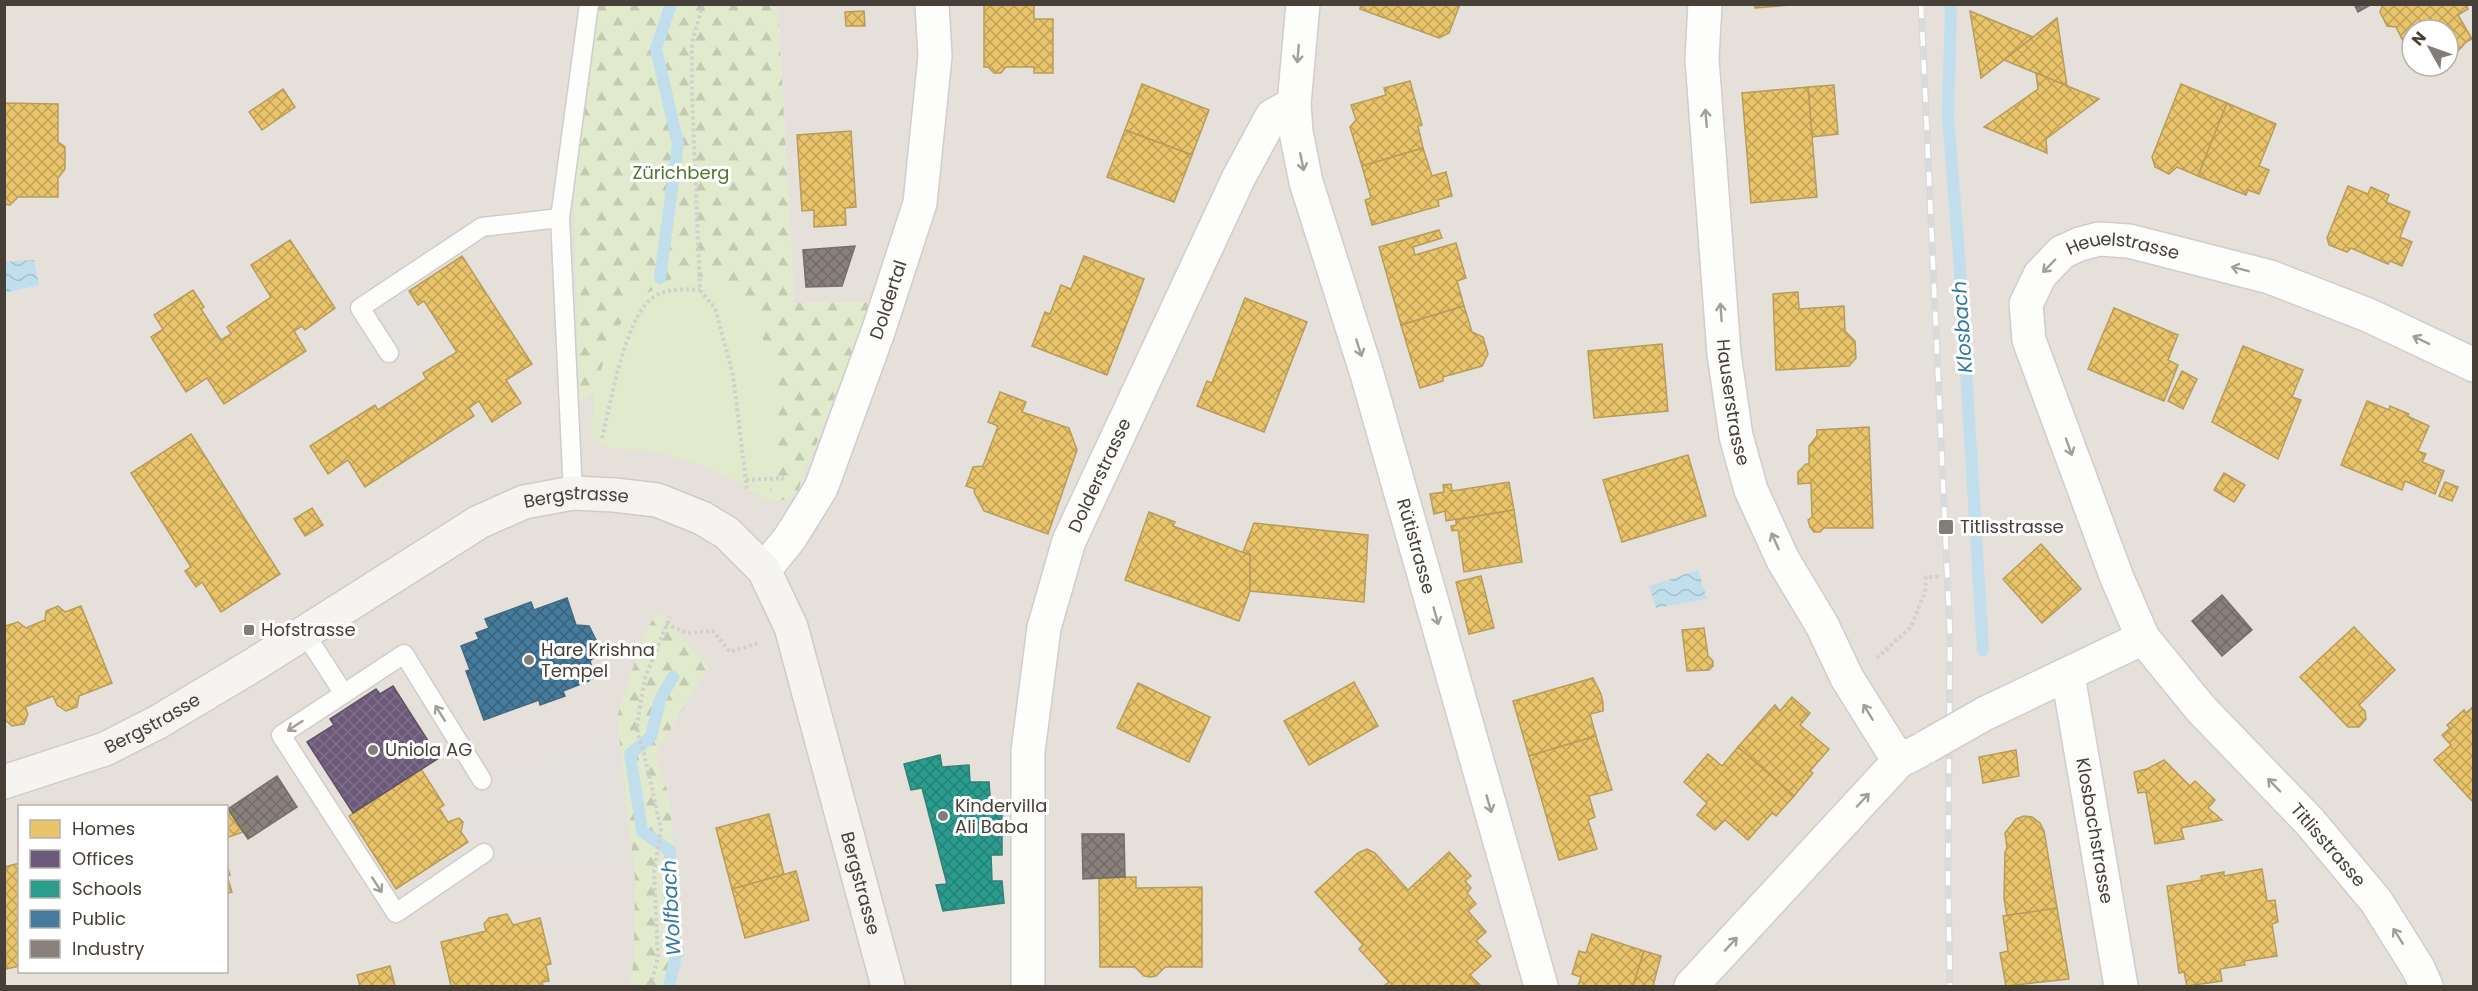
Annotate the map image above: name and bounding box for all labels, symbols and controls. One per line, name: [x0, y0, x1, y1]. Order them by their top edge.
north arrow: [2400, 18, 2460, 78]
text: N: [2406, 27, 2432, 51]
one-way arrow: [1292, 44, 1303, 64]
one-way arrow: [1701, 108, 1712, 128]
one-way arrow: [1297, 152, 1308, 171]
park label: Zürichberg: [632, 160, 730, 185]
street label: Heuelstrasse: [2062, 226, 2182, 265]
street label: Doldertal: [863, 257, 913, 343]
one-way arrow: [2042, 258, 2056, 273]
one-way arrow: [2230, 263, 2249, 274]
water label: Klosbach: [1945, 280, 1979, 374]
one-way arrow: [1715, 303, 1726, 323]
one-way arrow: [2412, 334, 2430, 345]
one-way arrow: [1354, 338, 1365, 357]
street label: Hauserstrasse: [1711, 338, 1757, 468]
street label: Dolderstrasse: [1062, 414, 1137, 536]
one-way arrow: [2064, 437, 2075, 456]
street label: Bergstrasse: [521, 480, 630, 514]
street label: Rütistrasse: [1391, 495, 1442, 597]
place label: Titlisstrasse: [1960, 514, 2064, 539]
marker: Titlisstrasse: [1937, 518, 1955, 536]
one-way arrow: [1768, 532, 1779, 550]
one-way arrow: [1431, 607, 1442, 626]
place label: Hofstrasse: [261, 617, 356, 642]
marker: Hofstrasse: [242, 623, 256, 637]
place label: Hare Krishna Tempel: [541, 637, 655, 683]
marker: Hare Krishna Tempel: [522, 653, 536, 667]
street label: Bergstrasse: [100, 687, 205, 759]
one-way arrow: [1861, 704, 1873, 721]
one-way arrow: [434, 705, 446, 722]
one-way arrow: [287, 720, 304, 732]
place label: Uniola AG: [385, 737, 472, 762]
marker: Uniola AG: [366, 743, 380, 757]
street label: Klosbachstrasse: [2070, 756, 2120, 906]
one-way arrow: [2267, 778, 2282, 793]
place label: Kindervilla Ali Baba: [955, 793, 1047, 839]
one-way arrow: [1856, 793, 1870, 808]
one-way arrow: [1484, 794, 1495, 813]
street label: Titlisstrasse: [2285, 797, 2372, 892]
legend: [18, 805, 228, 973]
marker: Kindervilla Ali Baba: [936, 809, 950, 823]
text: Homes: [72, 816, 135, 841]
street label: Bergstrasse: [835, 829, 887, 938]
text: Offices: [72, 846, 134, 871]
water label: Wolfbach: [655, 859, 687, 957]
text: Schools: [72, 876, 142, 901]
one-way arrow: [372, 876, 384, 893]
text: Public: [72, 906, 126, 931]
one-way arrow: [2391, 927, 2404, 944]
text: Industry: [72, 936, 144, 961]
one-way arrow: [1724, 936, 1738, 951]

